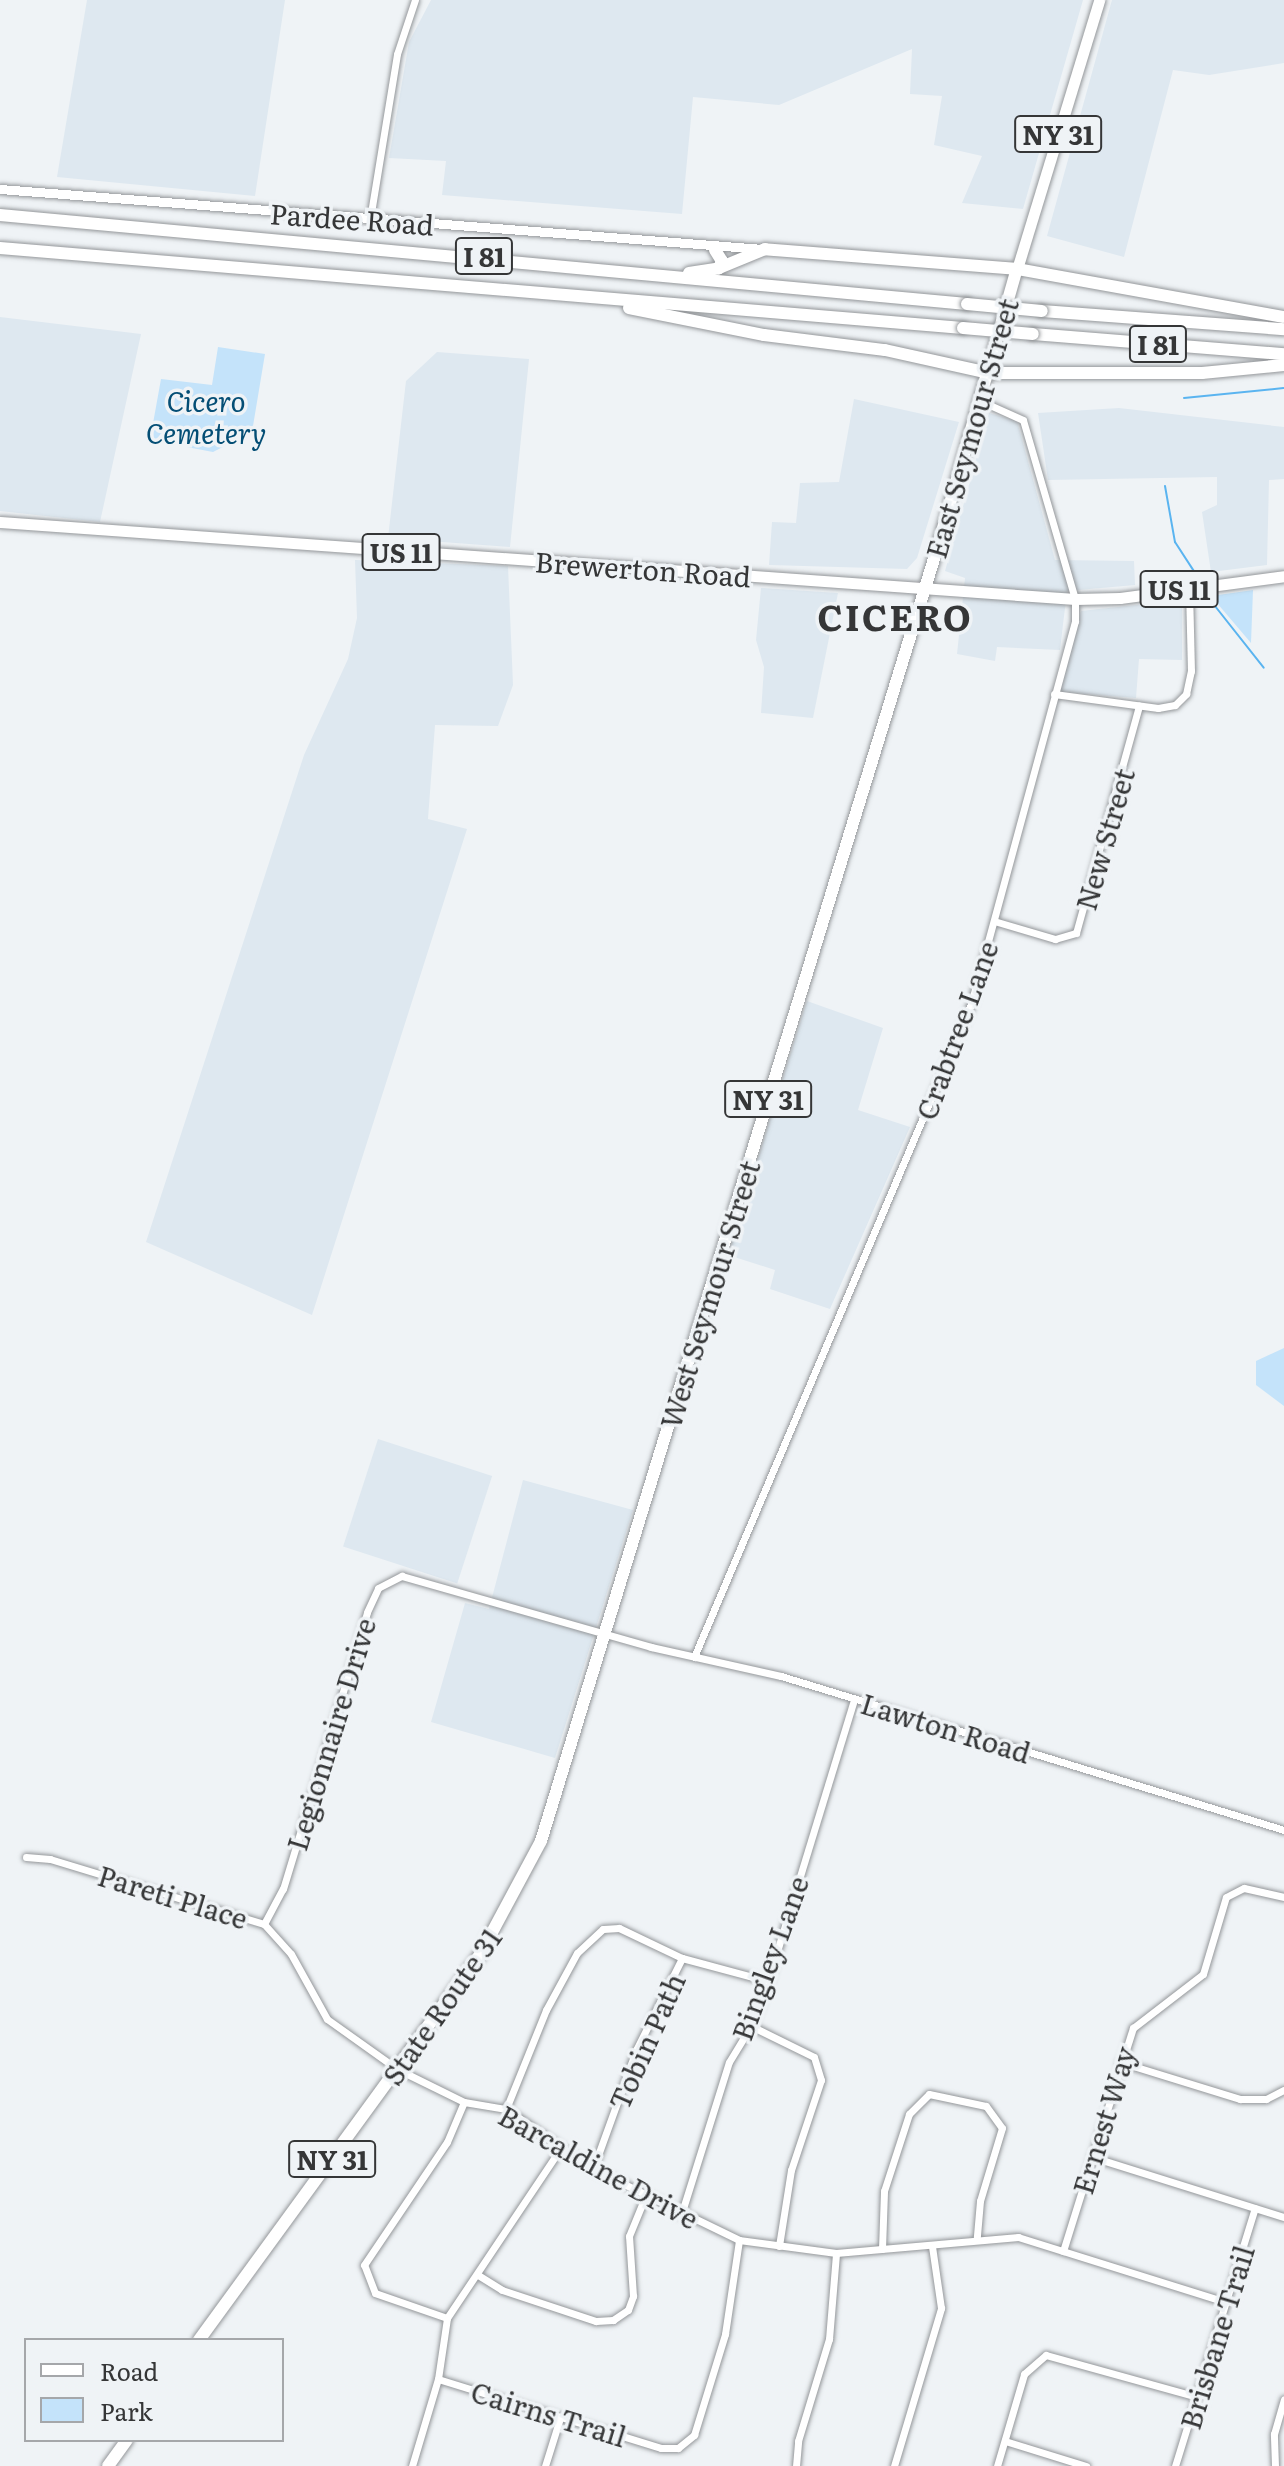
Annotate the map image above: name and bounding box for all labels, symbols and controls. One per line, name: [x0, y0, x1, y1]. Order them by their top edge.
road number: NY 31: [1014, 112, 1102, 156]
street label: Pardee Road: [269, 196, 435, 240]
road number: I 81: [454, 234, 514, 278]
street label: East Seymour Street: [918, 294, 1024, 562]
road number: I 81: [1128, 322, 1188, 366]
park label: Cicero Cemetery: [146, 383, 266, 449]
road number: US 11: [361, 530, 441, 574]
street label: Brewerton Road: [534, 544, 752, 592]
road number: US 11: [1139, 567, 1219, 611]
district label: CICERO: [817, 594, 973, 638]
street label: New Street: [1068, 764, 1140, 914]
street label: Crabtree Lane: [908, 936, 1004, 1124]
road number: NY 31: [724, 1077, 812, 1121]
street label: West Seymour Street: [652, 1156, 766, 1432]
street label: Legionnaire Drive: [279, 1614, 381, 1854]
street label: Lawton Road: [857, 1685, 1035, 1769]
street label: Pareti Place: [94, 1857, 252, 1935]
street label: Bingley Lane: [724, 1871, 814, 2045]
street label: State Route 31: [375, 1921, 507, 2091]
street label: Tobin Path: [601, 1968, 691, 2114]
street label: Ernest Way: [1065, 2042, 1141, 2198]
street label: Barcaldine Drive: [493, 2097, 705, 2235]
road number: NY 31: [288, 2137, 376, 2181]
street label: Brisbane Trail: [1172, 2241, 1260, 2433]
legend: [24, 2338, 284, 2442]
text: Road: [100, 2353, 158, 2388]
street label: Cairns Trail: [467, 2373, 631, 2453]
text: Park: [100, 2393, 153, 2428]

